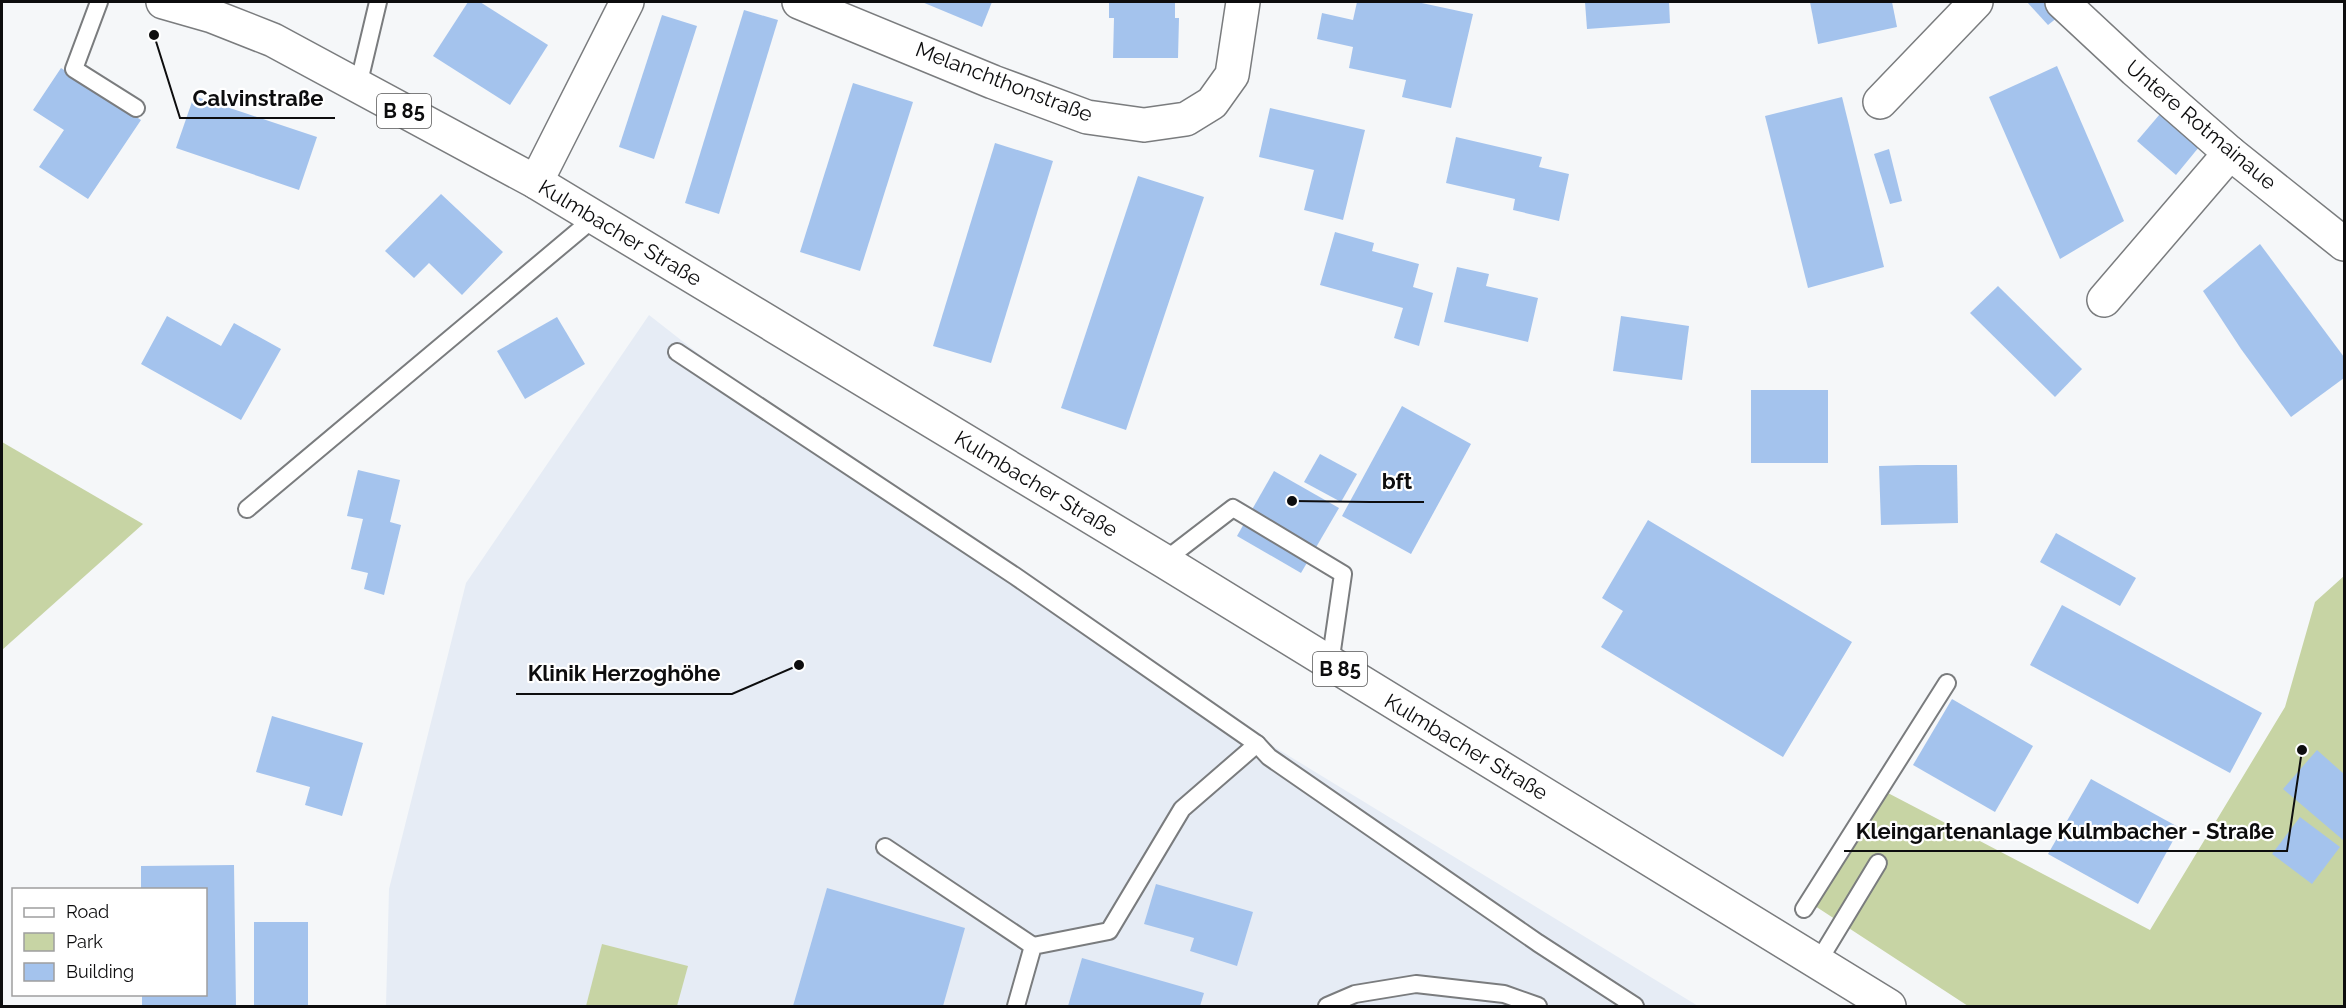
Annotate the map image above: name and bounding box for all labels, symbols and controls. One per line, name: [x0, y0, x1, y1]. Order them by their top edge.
street label: Melanchthonstraße: [912, 36, 1096, 127]
street label: Untere Rotmainaue: [2121, 55, 2281, 195]
callout: Calvinstraße: [180, 78, 335, 118]
text: Calvinstraße: [193, 85, 323, 111]
road number: B 85: [377, 94, 431, 128]
street label: Kulmbacher Straße: [534, 174, 706, 291]
street label: Kulmbacher Straße: [950, 425, 1122, 542]
callout: bft: [1370, 462, 1424, 502]
text: bft: [1382, 468, 1413, 494]
road number: B 85: [1313, 652, 1367, 686]
callout: Klinik Herzoghöhe: [516, 654, 732, 694]
text: Klinik Herzoghöhe: [528, 660, 720, 686]
street label: Kulmbacher Straße: [1380, 688, 1552, 805]
callout: Kleingartenanlage Kulmbacher - Straße: [1844, 811, 2287, 851]
text: Kleingartenanlage Kulmbacher - Straße: [1856, 818, 2274, 844]
legend: [12, 888, 207, 996]
text: Road: [66, 901, 109, 922]
text: Park: [66, 931, 103, 952]
text: Building: [66, 961, 134, 982]

